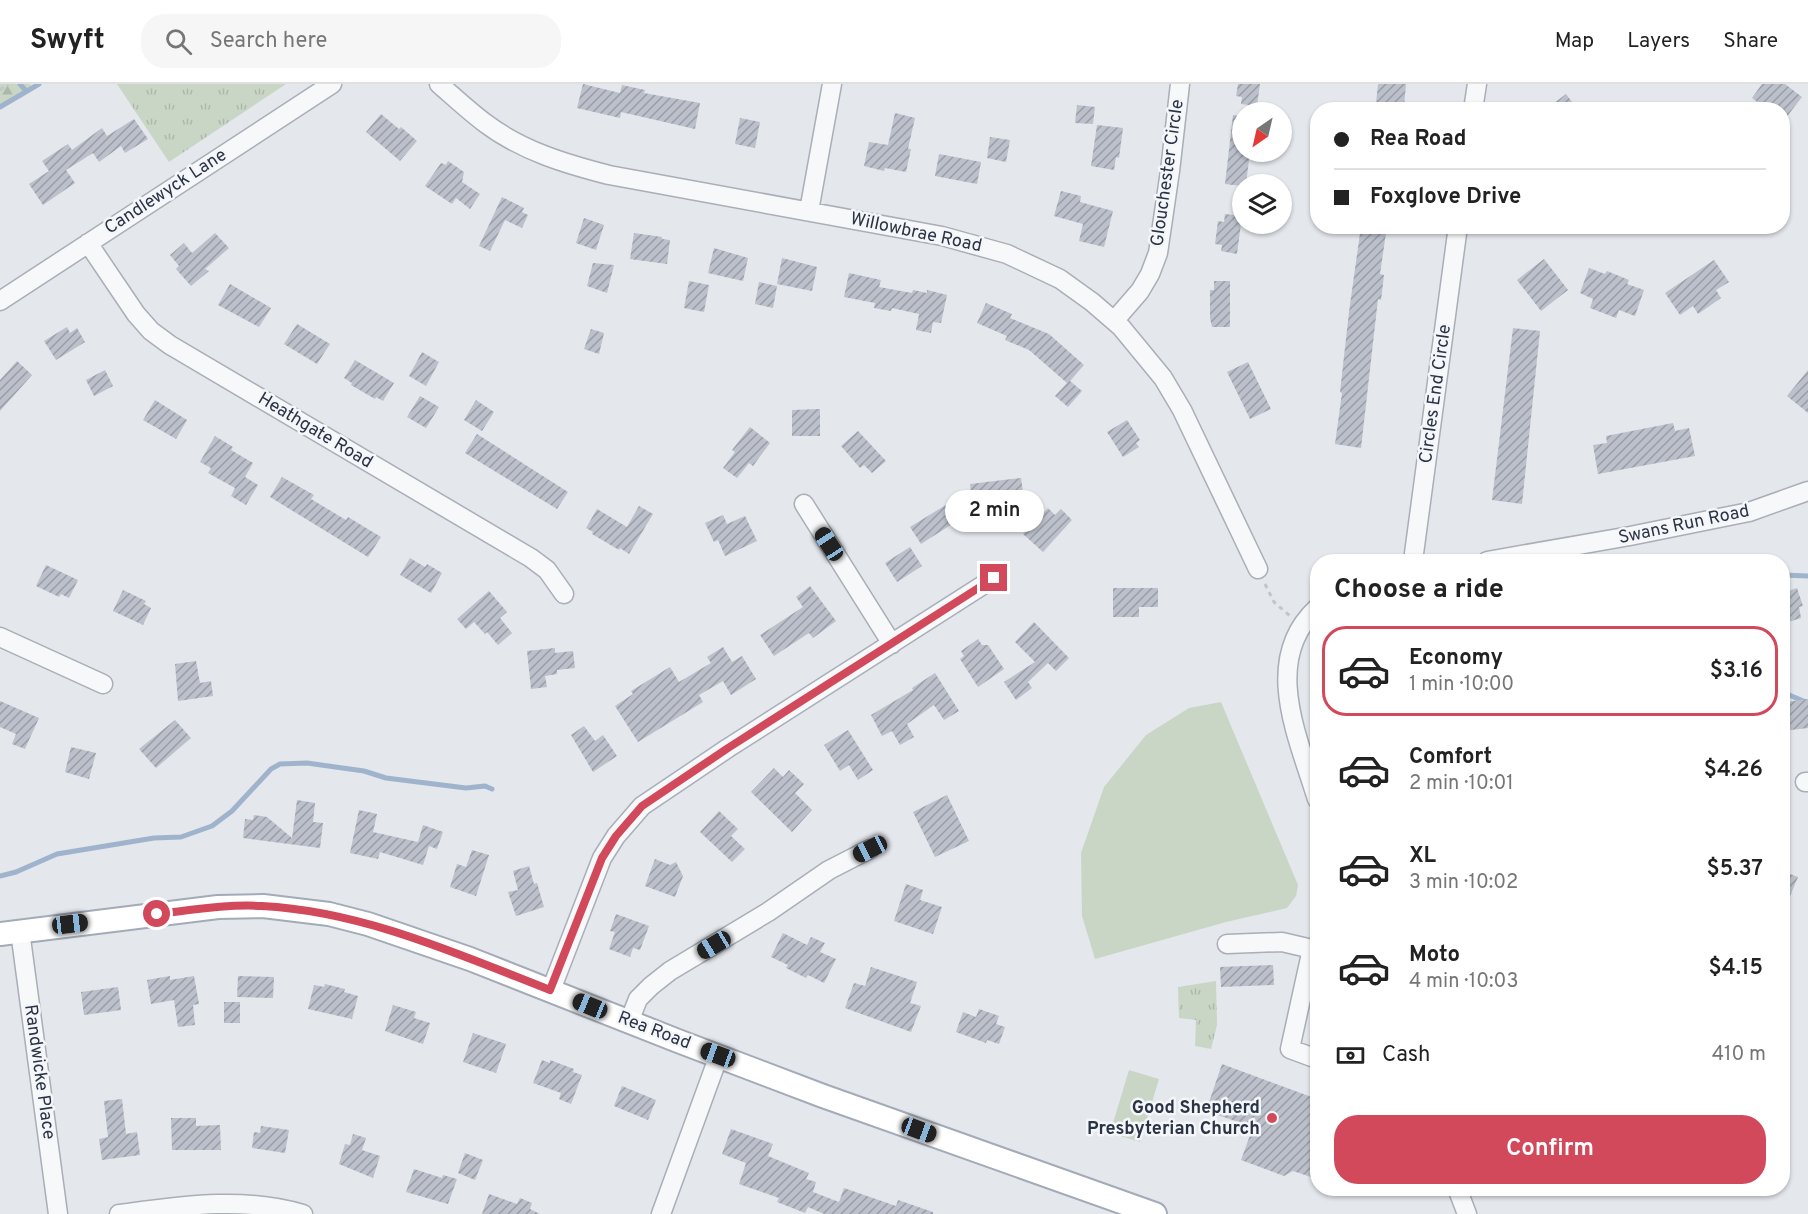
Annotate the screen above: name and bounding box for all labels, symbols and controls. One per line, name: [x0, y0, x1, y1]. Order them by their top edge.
search box: [141, 14, 561, 68]
text: Swyft: [30, 23, 105, 59]
icon: search: [162, 25, 195, 58]
text: Search here: [210, 28, 327, 55]
text: Map: [1555, 28, 1594, 55]
text: Layers: [1627, 28, 1690, 55]
text: Share: [1723, 28, 1778, 55]
street label: Glouchester Circle: [1146, 98, 1190, 248]
north arrow: [1232, 102, 1292, 162]
map controls: [1232, 102, 1292, 234]
text: Rea Road: [1370, 126, 1467, 153]
street label: Candlewyck Lane: [101, 144, 231, 240]
button: layers: [1232, 174, 1292, 234]
text: Foxglove Drive: [1370, 184, 1521, 211]
street label: Willowbrae Road: [848, 208, 984, 258]
street label: Circles End Circle: [1415, 323, 1457, 465]
street label: Heathgate Road: [253, 388, 377, 474]
callout: 2 min: [944, 491, 1044, 533]
text: 2 min: [969, 498, 1020, 524]
street label: Swans Run Road: [1616, 500, 1752, 550]
car: [812, 524, 846, 564]
route end: [980, 564, 1007, 591]
text: Choose a ride: [1334, 573, 1504, 607]
icon: car: [1337, 644, 1391, 698]
text: Economy: [1409, 645, 1503, 672]
text: $3.16: [1710, 658, 1763, 685]
text: 1 min · 10:00: [1409, 672, 1514, 698]
icon: car: [1337, 743, 1391, 797]
text: Comfort: [1409, 744, 1492, 771]
text: $4.26: [1704, 757, 1763, 784]
text: 2 min · 10:01: [1409, 771, 1514, 797]
car: [850, 833, 890, 865]
icon: car: [1337, 842, 1391, 896]
text: XL: [1409, 843, 1436, 870]
text: $5.37: [1707, 856, 1763, 883]
text: 3 min · 10:02: [1409, 870, 1518, 896]
route start: [143, 900, 170, 927]
car: [51, 913, 89, 935]
car: [694, 928, 734, 962]
icon: car: [1337, 941, 1391, 995]
text: Moto: [1409, 942, 1460, 969]
text: $4.15: [1709, 955, 1763, 982]
text: 4 min · 10:03: [1409, 969, 1518, 995]
car: [570, 991, 610, 1021]
street label: Randwicke Place: [18, 1003, 60, 1141]
street label: Rea Road: [614, 1007, 694, 1055]
icon: cash: [1334, 1039, 1367, 1072]
car: [698, 1040, 738, 1070]
text: Cash: [1382, 1042, 1431, 1069]
text: 410 m: [1712, 1042, 1766, 1068]
place label: Good Shepherd Presbyterian Church: [1087, 1097, 1260, 1141]
marker: Good Shepherd Presbyterian Church: [1265, 1111, 1279, 1125]
car: [899, 1115, 939, 1145]
button: Confirm: [1334, 1115, 1766, 1184]

